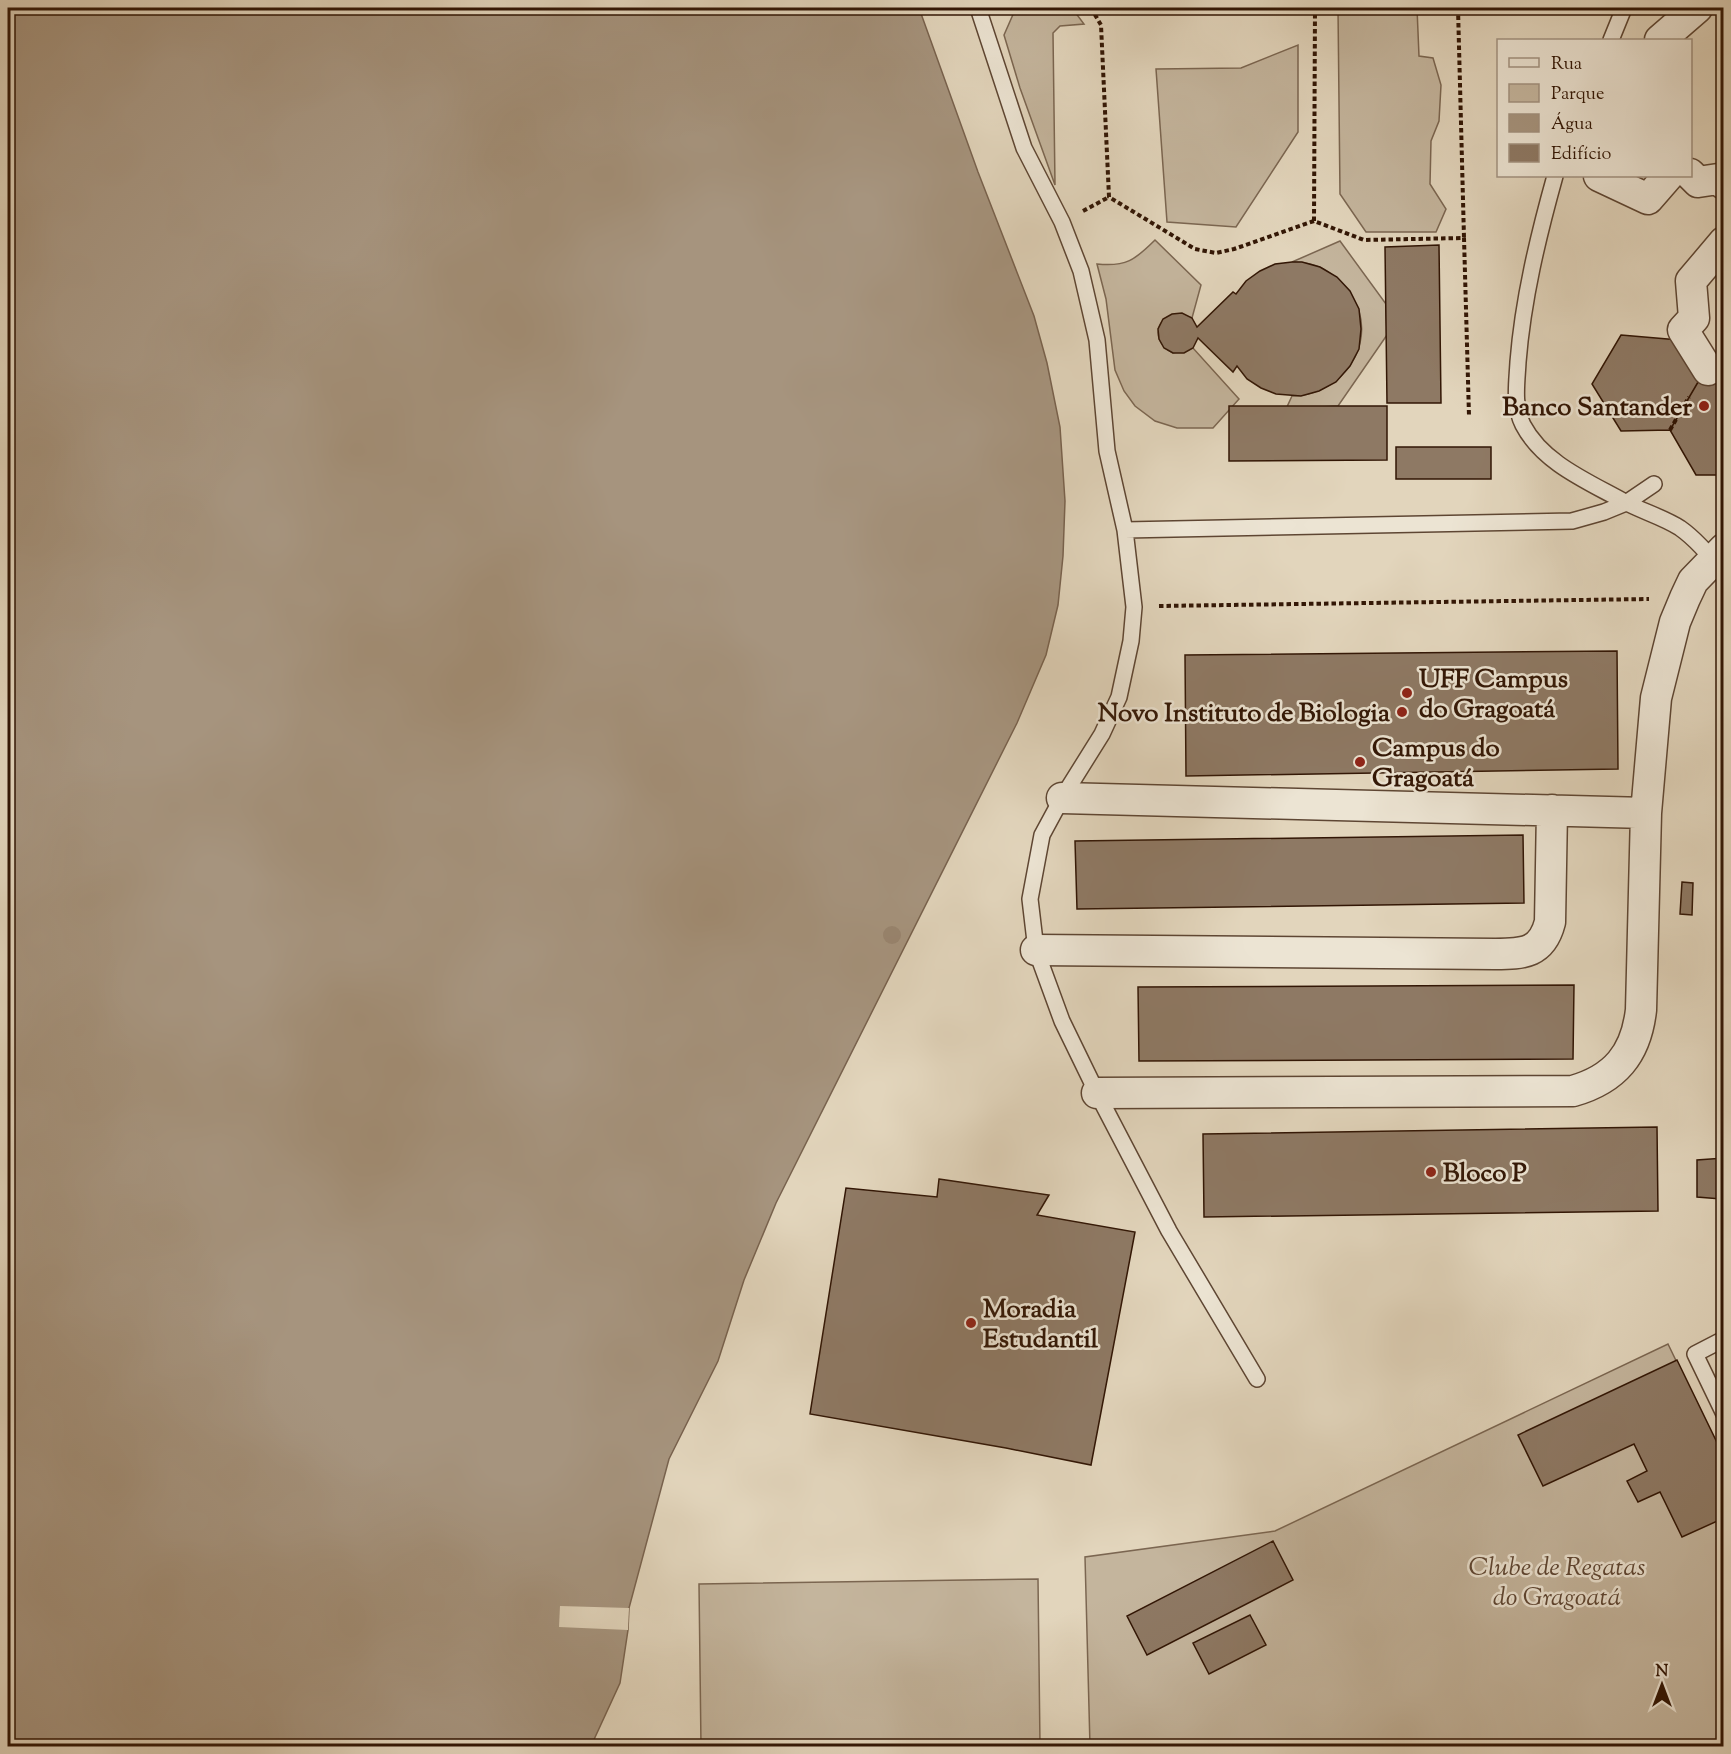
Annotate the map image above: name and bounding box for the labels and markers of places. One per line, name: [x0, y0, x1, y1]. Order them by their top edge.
place label: Banco Santander: [1502, 390, 1692, 427]
marker: Banco Santander: [1697, 399, 1711, 413]
place label: UFF Campus do Gragoatá: [1419, 662, 1568, 729]
marker: UFF Campus do Gragoatá: [1400, 686, 1414, 700]
place label: Novo Instituto de Biologia: [1098, 696, 1390, 733]
marker: Novo Instituto de Biologia: [1395, 705, 1409, 719]
place label: Campus do Gragoatá: [1372, 731, 1500, 798]
marker: Campus do Gragoatá: [1353, 755, 1367, 769]
place label: Bloco P: [1443, 1156, 1527, 1193]
marker: Bloco P: [1424, 1165, 1438, 1179]
place label: Moradia Estudantil: [983, 1292, 1099, 1359]
marker: Moradia Estudantil: [964, 1316, 978, 1330]

